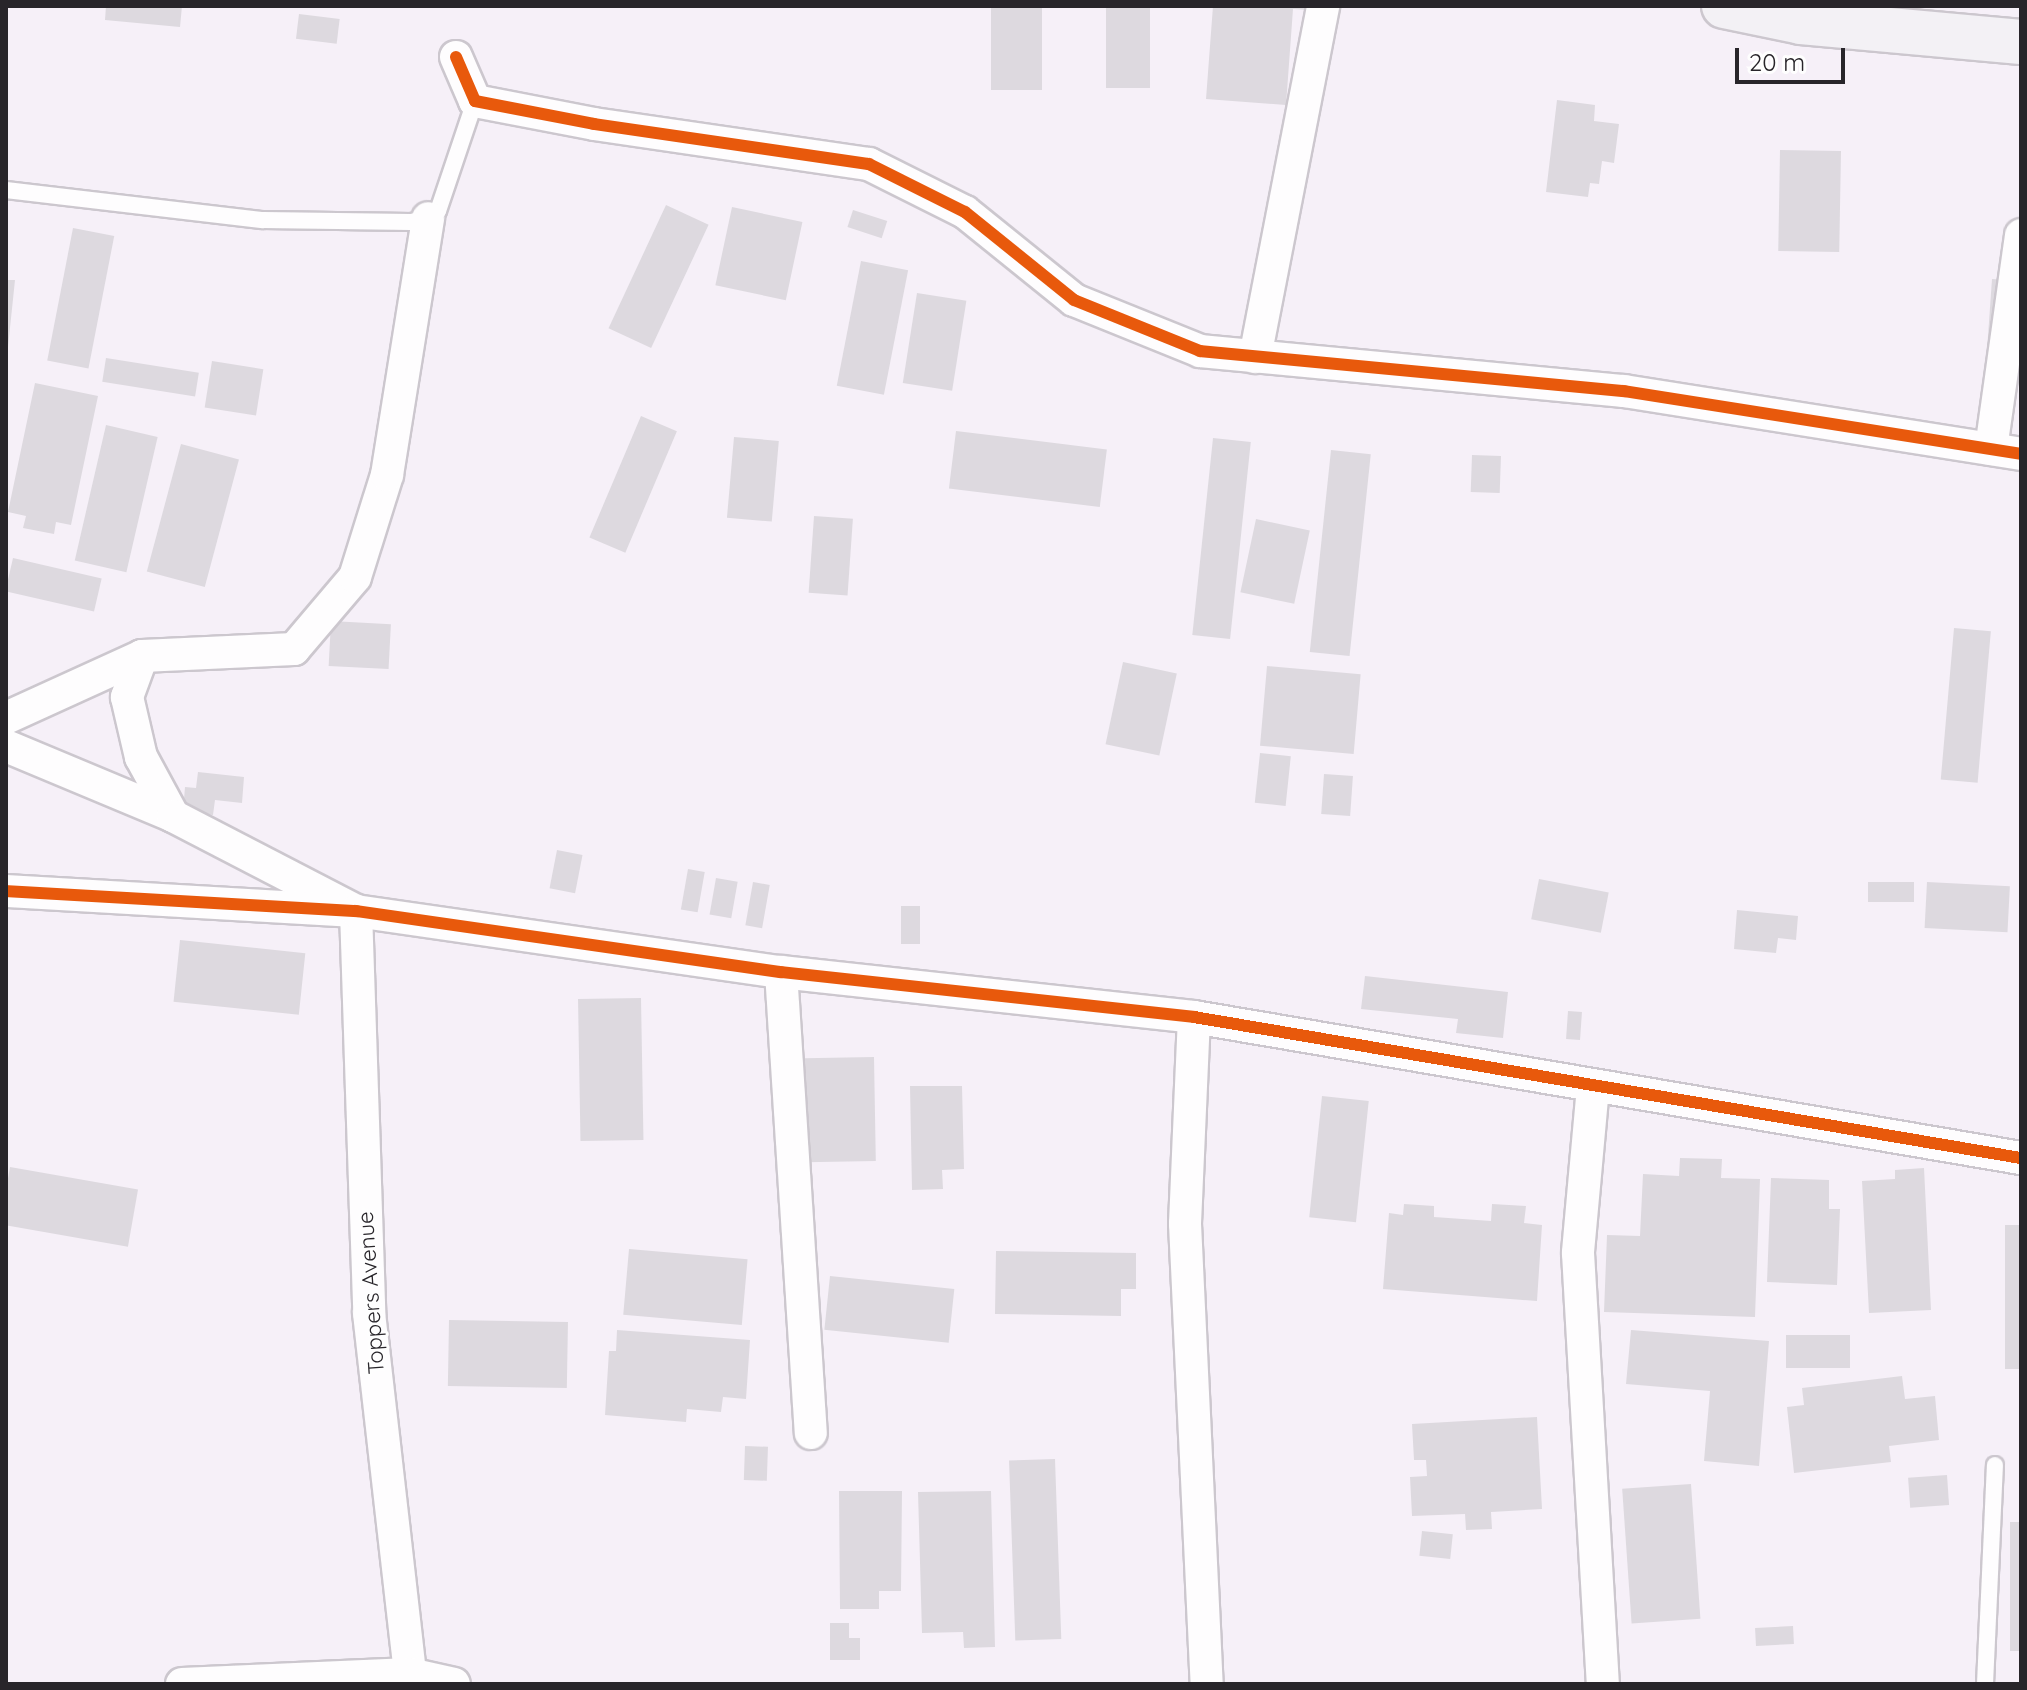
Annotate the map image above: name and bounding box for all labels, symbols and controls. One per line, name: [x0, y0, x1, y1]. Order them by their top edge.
scale bar: [1739, 32, 1849, 82]
text: 20 m: [1749, 47, 1805, 77]
street label: Toppers Avenue: [352, 1211, 390, 1375]

